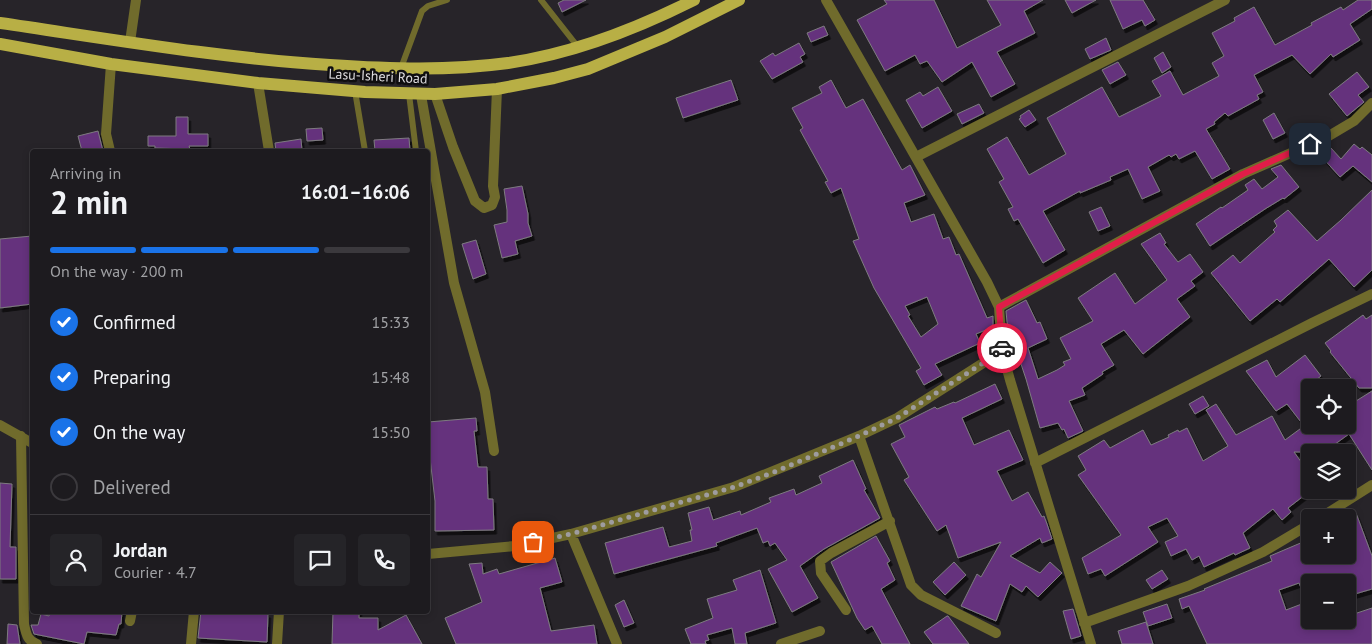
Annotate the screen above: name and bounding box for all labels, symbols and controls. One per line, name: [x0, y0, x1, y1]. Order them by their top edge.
street label: Lasu-Isheri Road: [328, 64, 428, 88]
pin: [1289, 123, 1331, 165]
icon: home: [1296, 130, 1324, 158]
text: Arriving in: [50, 163, 121, 183]
text: 16:01–16:06: [301, 180, 410, 204]
text: 2 min: [50, 181, 128, 223]
text: On the way · 200 m: [50, 261, 183, 281]
icon: check: [50, 308, 78, 336]
text: Confirmed: [93, 310, 176, 334]
text: 15:33: [372, 312, 410, 332]
courier: [977, 323, 1027, 373]
icon: car: [988, 334, 1016, 362]
icon: check: [50, 363, 78, 391]
text: Preparing: [93, 365, 171, 389]
text: 15:48: [372, 367, 410, 387]
map controls: [1301, 379, 1356, 629]
button: locate: [1301, 379, 1356, 434]
icon: check: [50, 418, 78, 446]
text: On the way: [93, 420, 185, 444]
text: 15:50: [372, 422, 410, 442]
button: layers: [1301, 444, 1356, 499]
text: Delivered: [93, 475, 171, 499]
button: +: [1301, 509, 1356, 564]
pin: [512, 521, 554, 563]
icon: bag: [519, 528, 547, 556]
button: person: [50, 534, 102, 586]
button: chat: [294, 534, 346, 586]
button: phone: [358, 534, 410, 586]
text: Jordan: [114, 538, 167, 562]
text: Courier · 4.7: [114, 562, 197, 582]
button: −: [1301, 574, 1356, 629]

